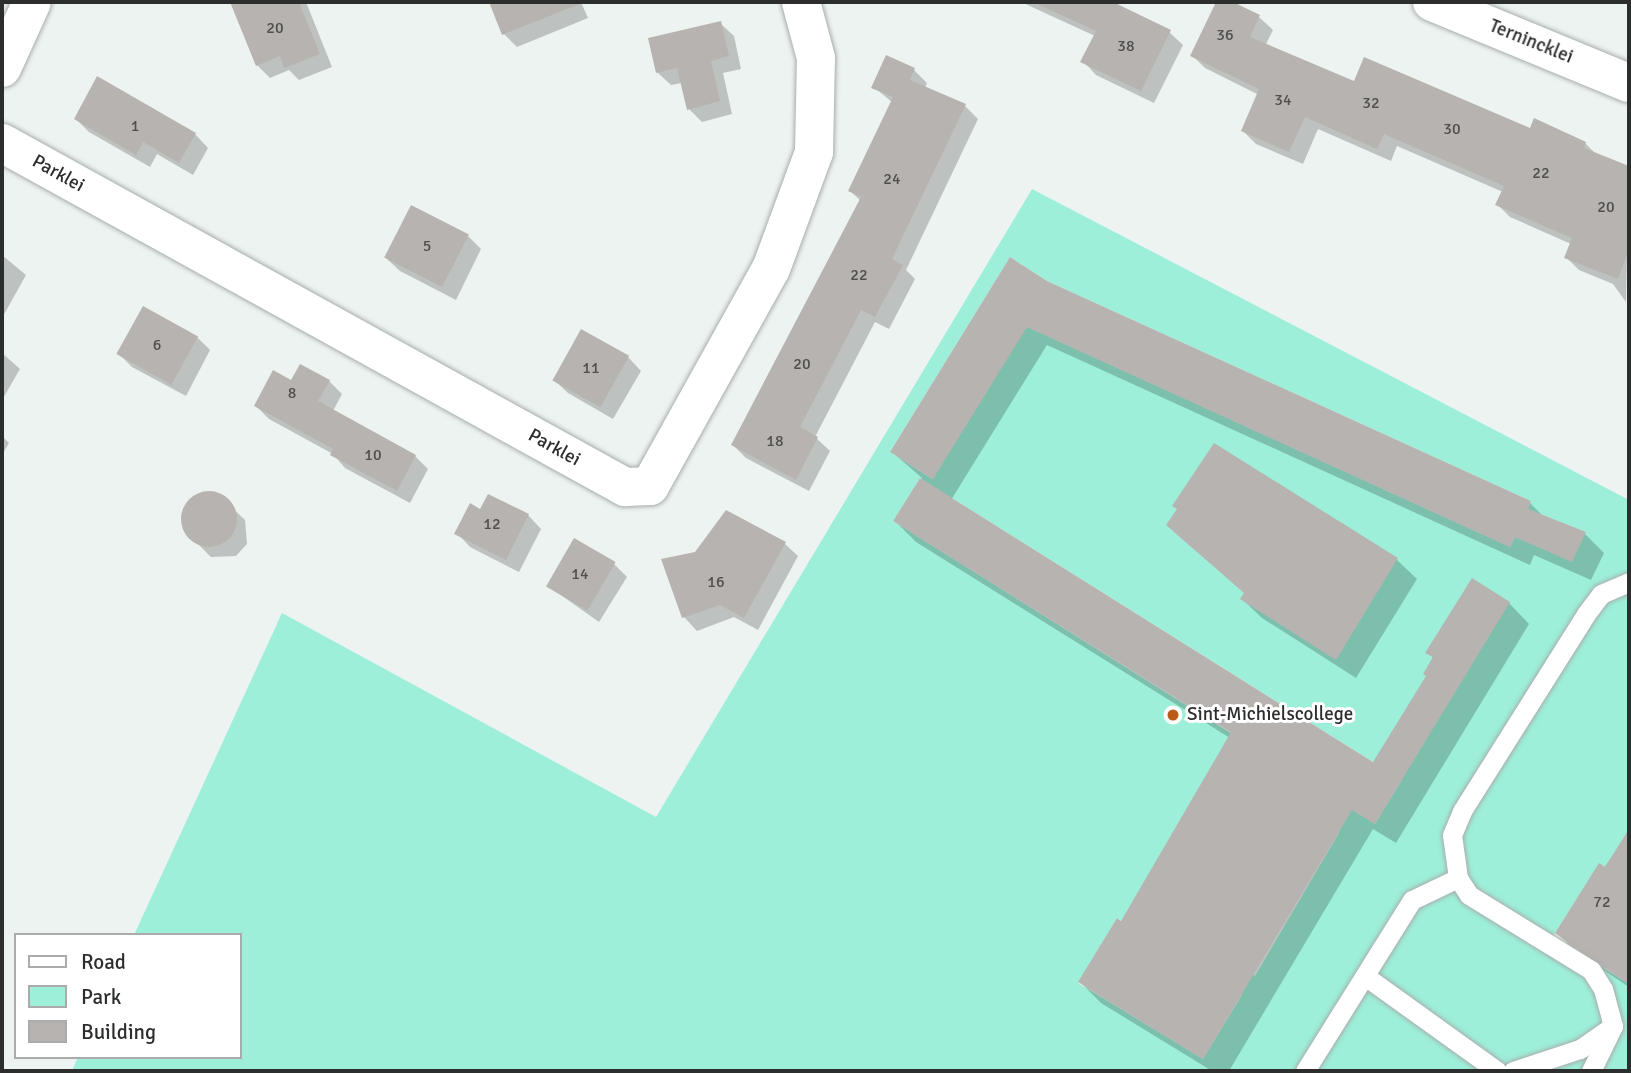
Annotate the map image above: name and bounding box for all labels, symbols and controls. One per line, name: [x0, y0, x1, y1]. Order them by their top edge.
street label: Ternincklei: [1486, 15, 1576, 69]
house number: 20: [266, 18, 284, 38]
house number: 36: [1216, 25, 1234, 45]
house number: 38: [1117, 36, 1135, 56]
house number: 34: [1274, 90, 1292, 110]
house number: 32: [1362, 93, 1380, 113]
house number: 1: [131, 116, 139, 136]
house number: 30: [1443, 119, 1461, 139]
street label: Parklei: [28, 150, 88, 198]
house number: 22: [1532, 163, 1550, 183]
house number: 24: [883, 169, 901, 189]
house number: 20: [1597, 197, 1615, 217]
house number: 5: [423, 236, 431, 256]
house number: 22: [850, 265, 868, 285]
house number: 6: [153, 335, 161, 355]
house number: 20: [793, 354, 811, 374]
house number: 11: [582, 358, 600, 378]
house number: 8: [288, 383, 296, 403]
street label: Parklei: [524, 424, 584, 472]
house number: 18: [766, 431, 784, 451]
house number: 10: [364, 445, 382, 465]
house number: 12: [483, 514, 501, 534]
house number: 14: [571, 564, 589, 584]
house number: 16: [707, 572, 725, 592]
place label: Sint-Michielscollege: [1187, 704, 1353, 726]
marker: Sint-Michielscollege: [1165, 707, 1181, 723]
house number: 72: [1593, 892, 1611, 912]
legend: [14, 933, 242, 1059]
text: Road: [81, 949, 126, 975]
text: Park: [81, 984, 121, 1010]
text: Building: [81, 1019, 156, 1045]

